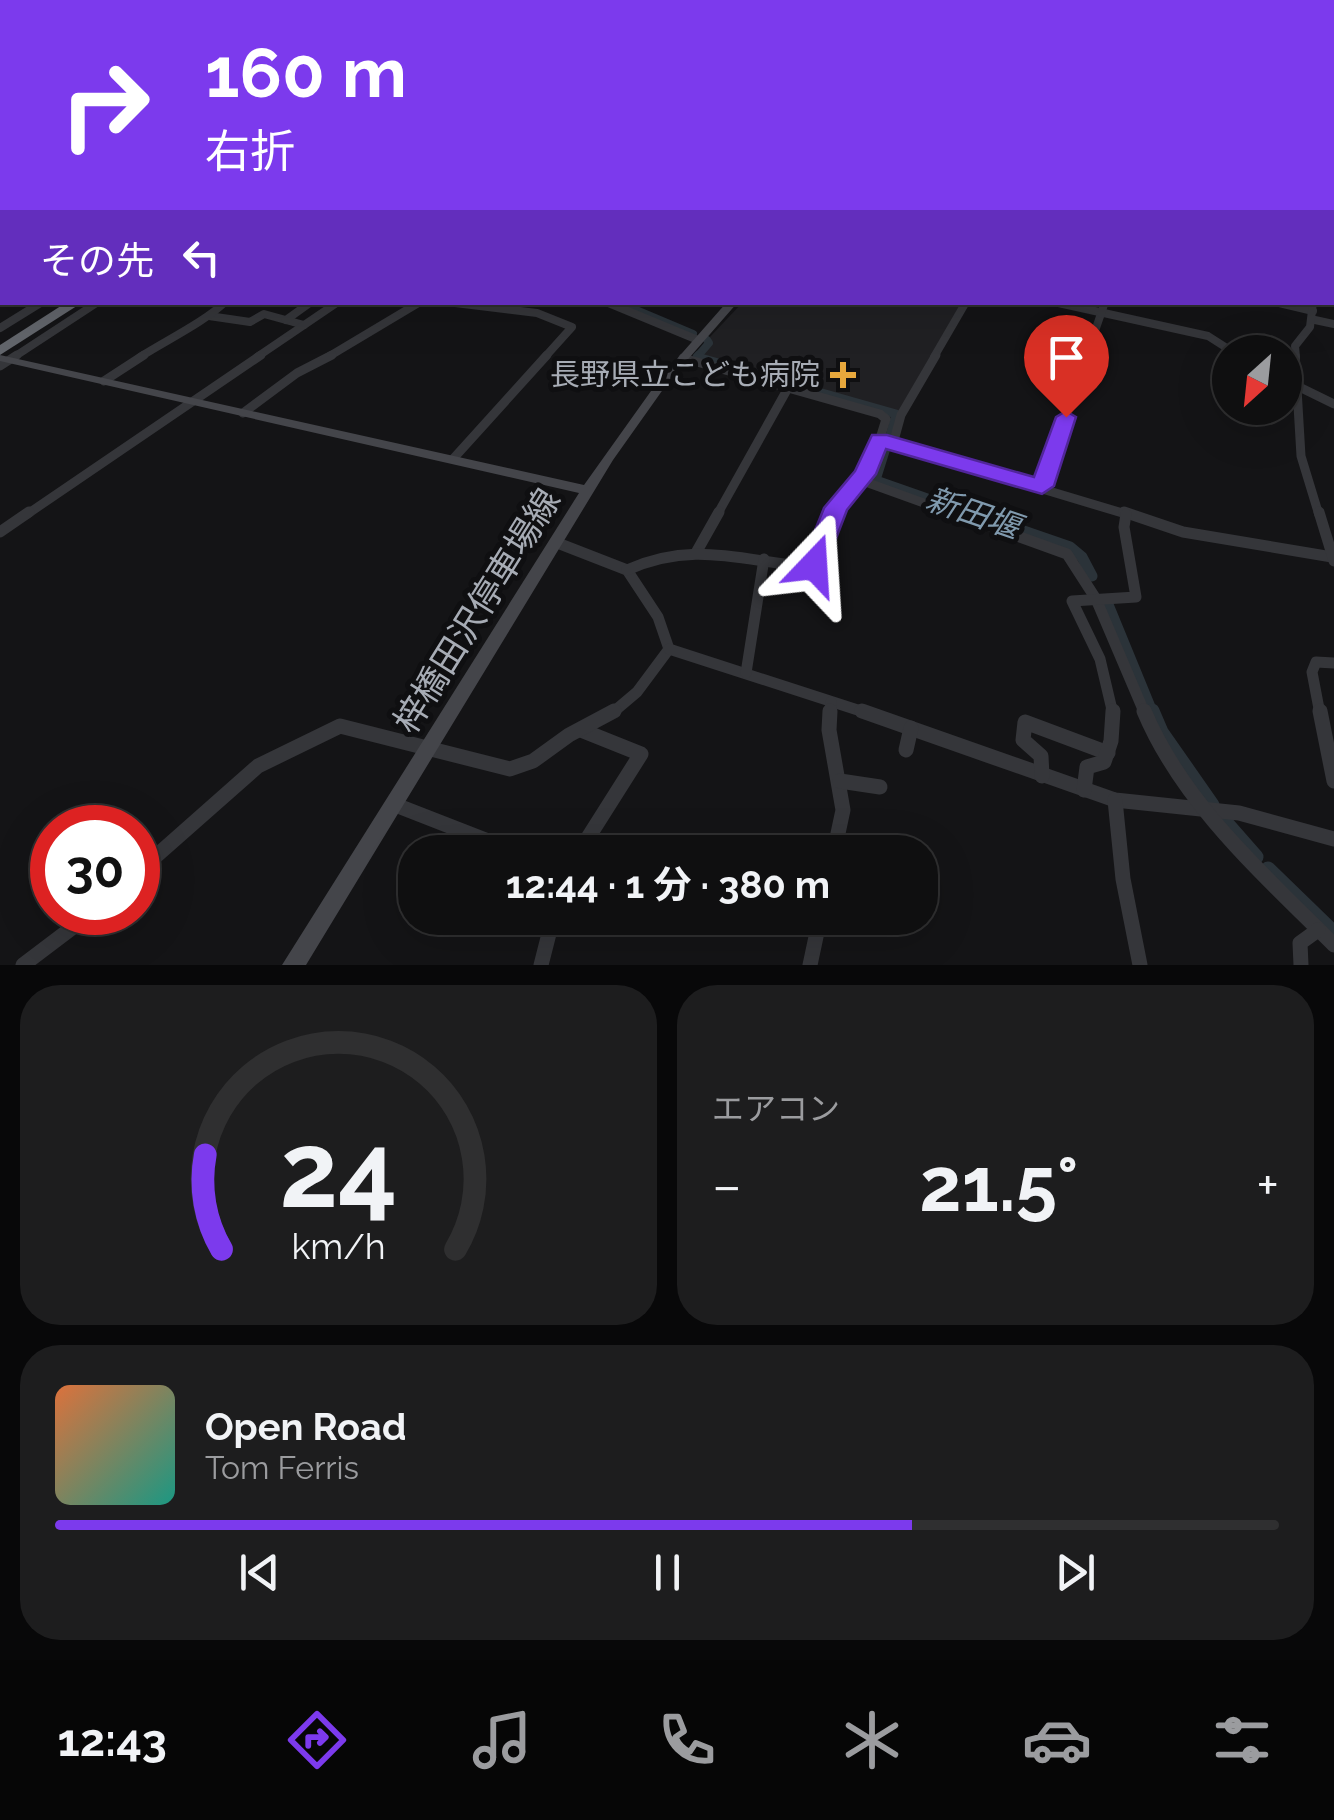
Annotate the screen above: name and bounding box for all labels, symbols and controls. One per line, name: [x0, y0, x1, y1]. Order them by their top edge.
text: 160 m: [205, 31, 407, 113]
icon: right: [40, 40, 170, 170]
text: 右折: [205, 125, 295, 178]
icon: left: [174, 230, 229, 285]
text: その先: [40, 238, 154, 283]
pin: [1024, 315, 1109, 418]
icon: arrive: [1039, 330, 1094, 385]
north arrow: [1212, 335, 1302, 425]
map controls: [1212, 335, 1302, 425]
place label: 長野県立こども病院: [550, 357, 820, 392]
marker: 長野県立こども病院: [830, 362, 856, 388]
water label: 新田堰: [922, 479, 1029, 547]
street label: 梓橋田沢停車場線: [385, 481, 568, 740]
position arrow: [762, 513, 866, 617]
speed limit sign: 30: [30, 805, 160, 935]
text: 12:44 · 1 分 · 380 m: [506, 862, 830, 907]
text: エアコン: [712, 1090, 840, 1127]
text: 24: [279, 1109, 398, 1231]
text: 21.5°: [919, 1140, 1078, 1229]
text: −: [712, 1153, 742, 1218]
text: +: [1256, 1153, 1279, 1218]
text: km/h: [291, 1225, 386, 1267]
text: Open Road: [205, 1404, 406, 1449]
text: Tom Ferris: [205, 1449, 359, 1486]
icon: previous: [232, 1545, 287, 1600]
icon: pause: [640, 1545, 695, 1600]
icon: next: [1048, 1545, 1103, 1600]
icon: directions: [282, 1705, 352, 1775]
icon: music: [467, 1705, 537, 1775]
icon: phone: [652, 1705, 722, 1775]
icon: climate: [837, 1705, 907, 1775]
icon: car: [1022, 1705, 1092, 1775]
icon: filters: [1207, 1705, 1277, 1775]
text: 12:43: [57, 1714, 167, 1767]

